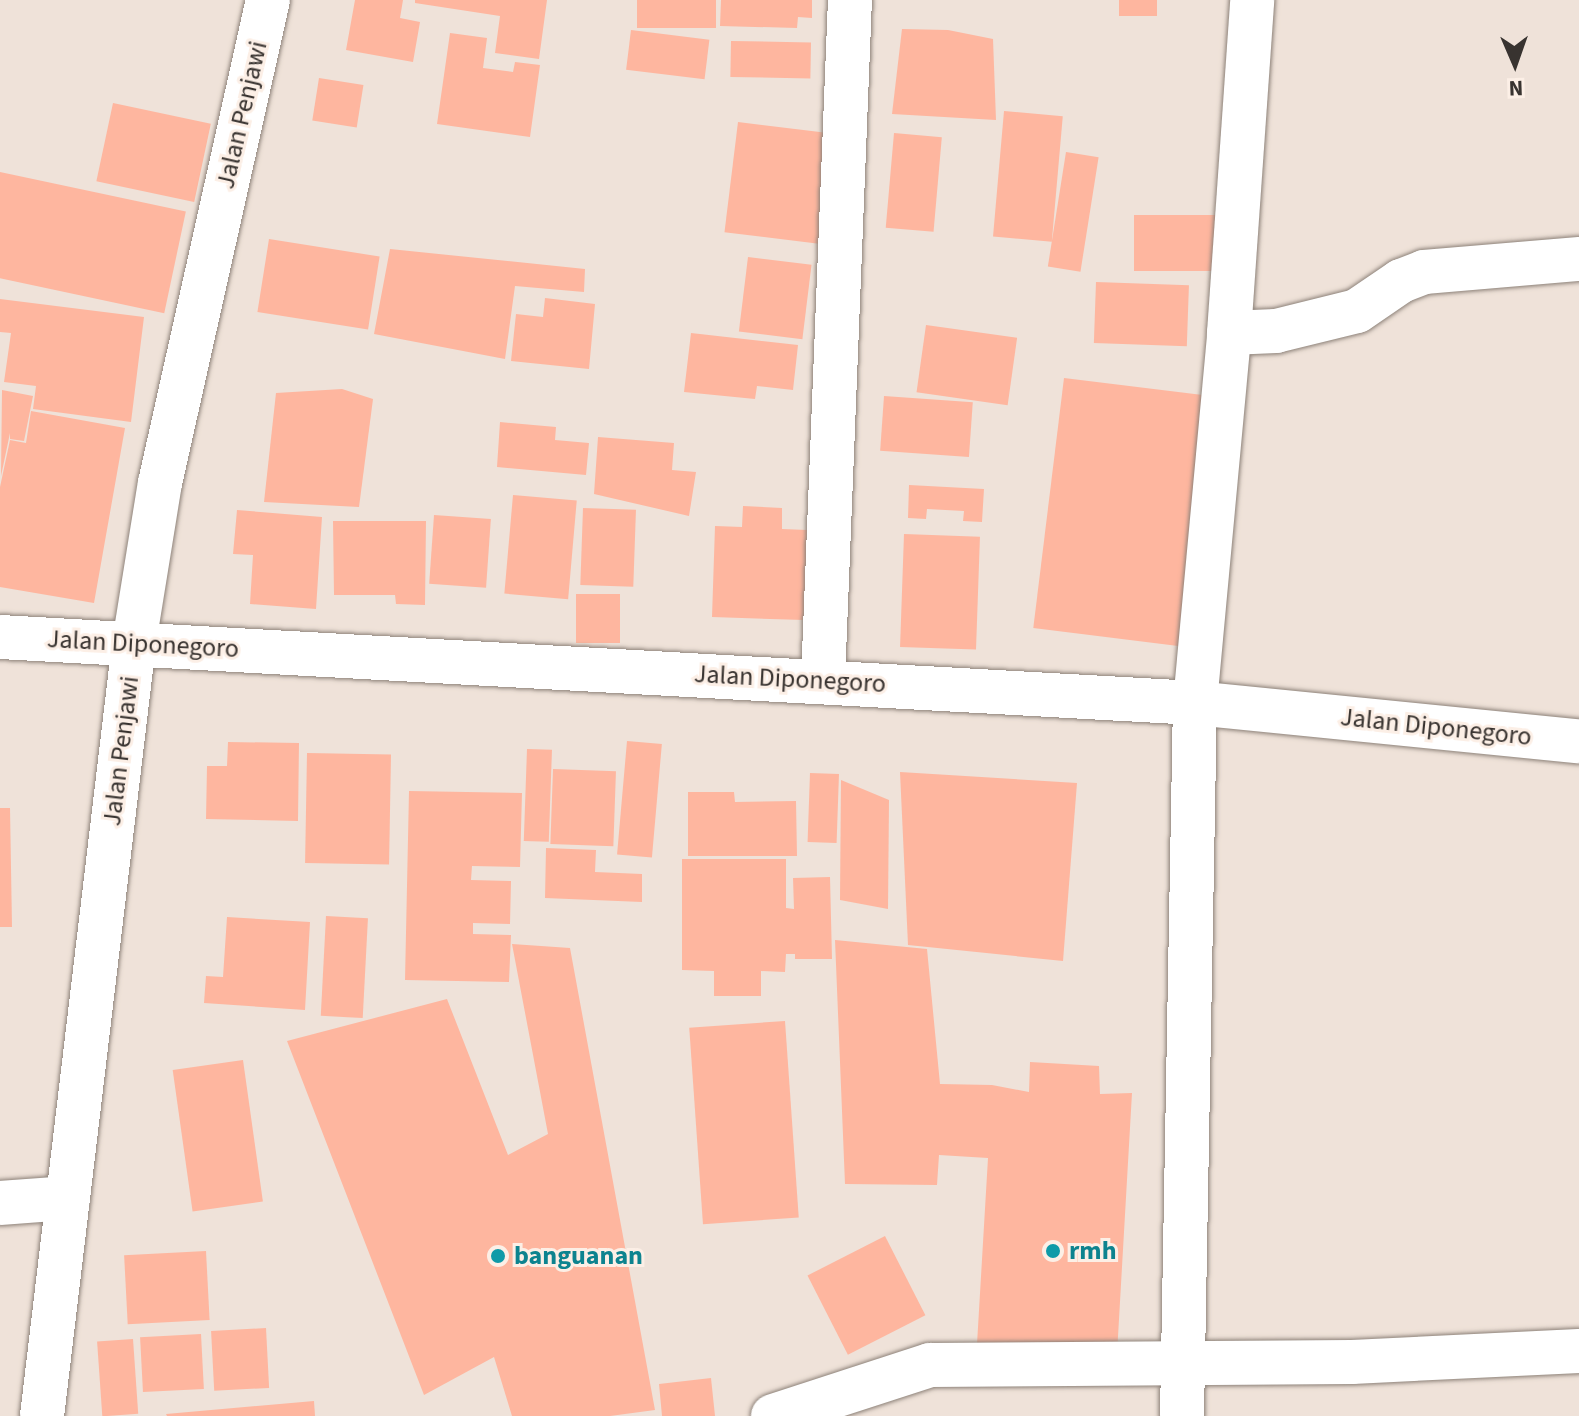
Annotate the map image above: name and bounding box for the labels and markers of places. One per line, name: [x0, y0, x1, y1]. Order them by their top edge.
place label: rmh: [1069, 1235, 1116, 1267]
place label: banguanan: [514, 1240, 643, 1272]
marker: rmh: [1044, 1242, 1062, 1260]
marker: banguanan: [489, 1247, 507, 1265]

